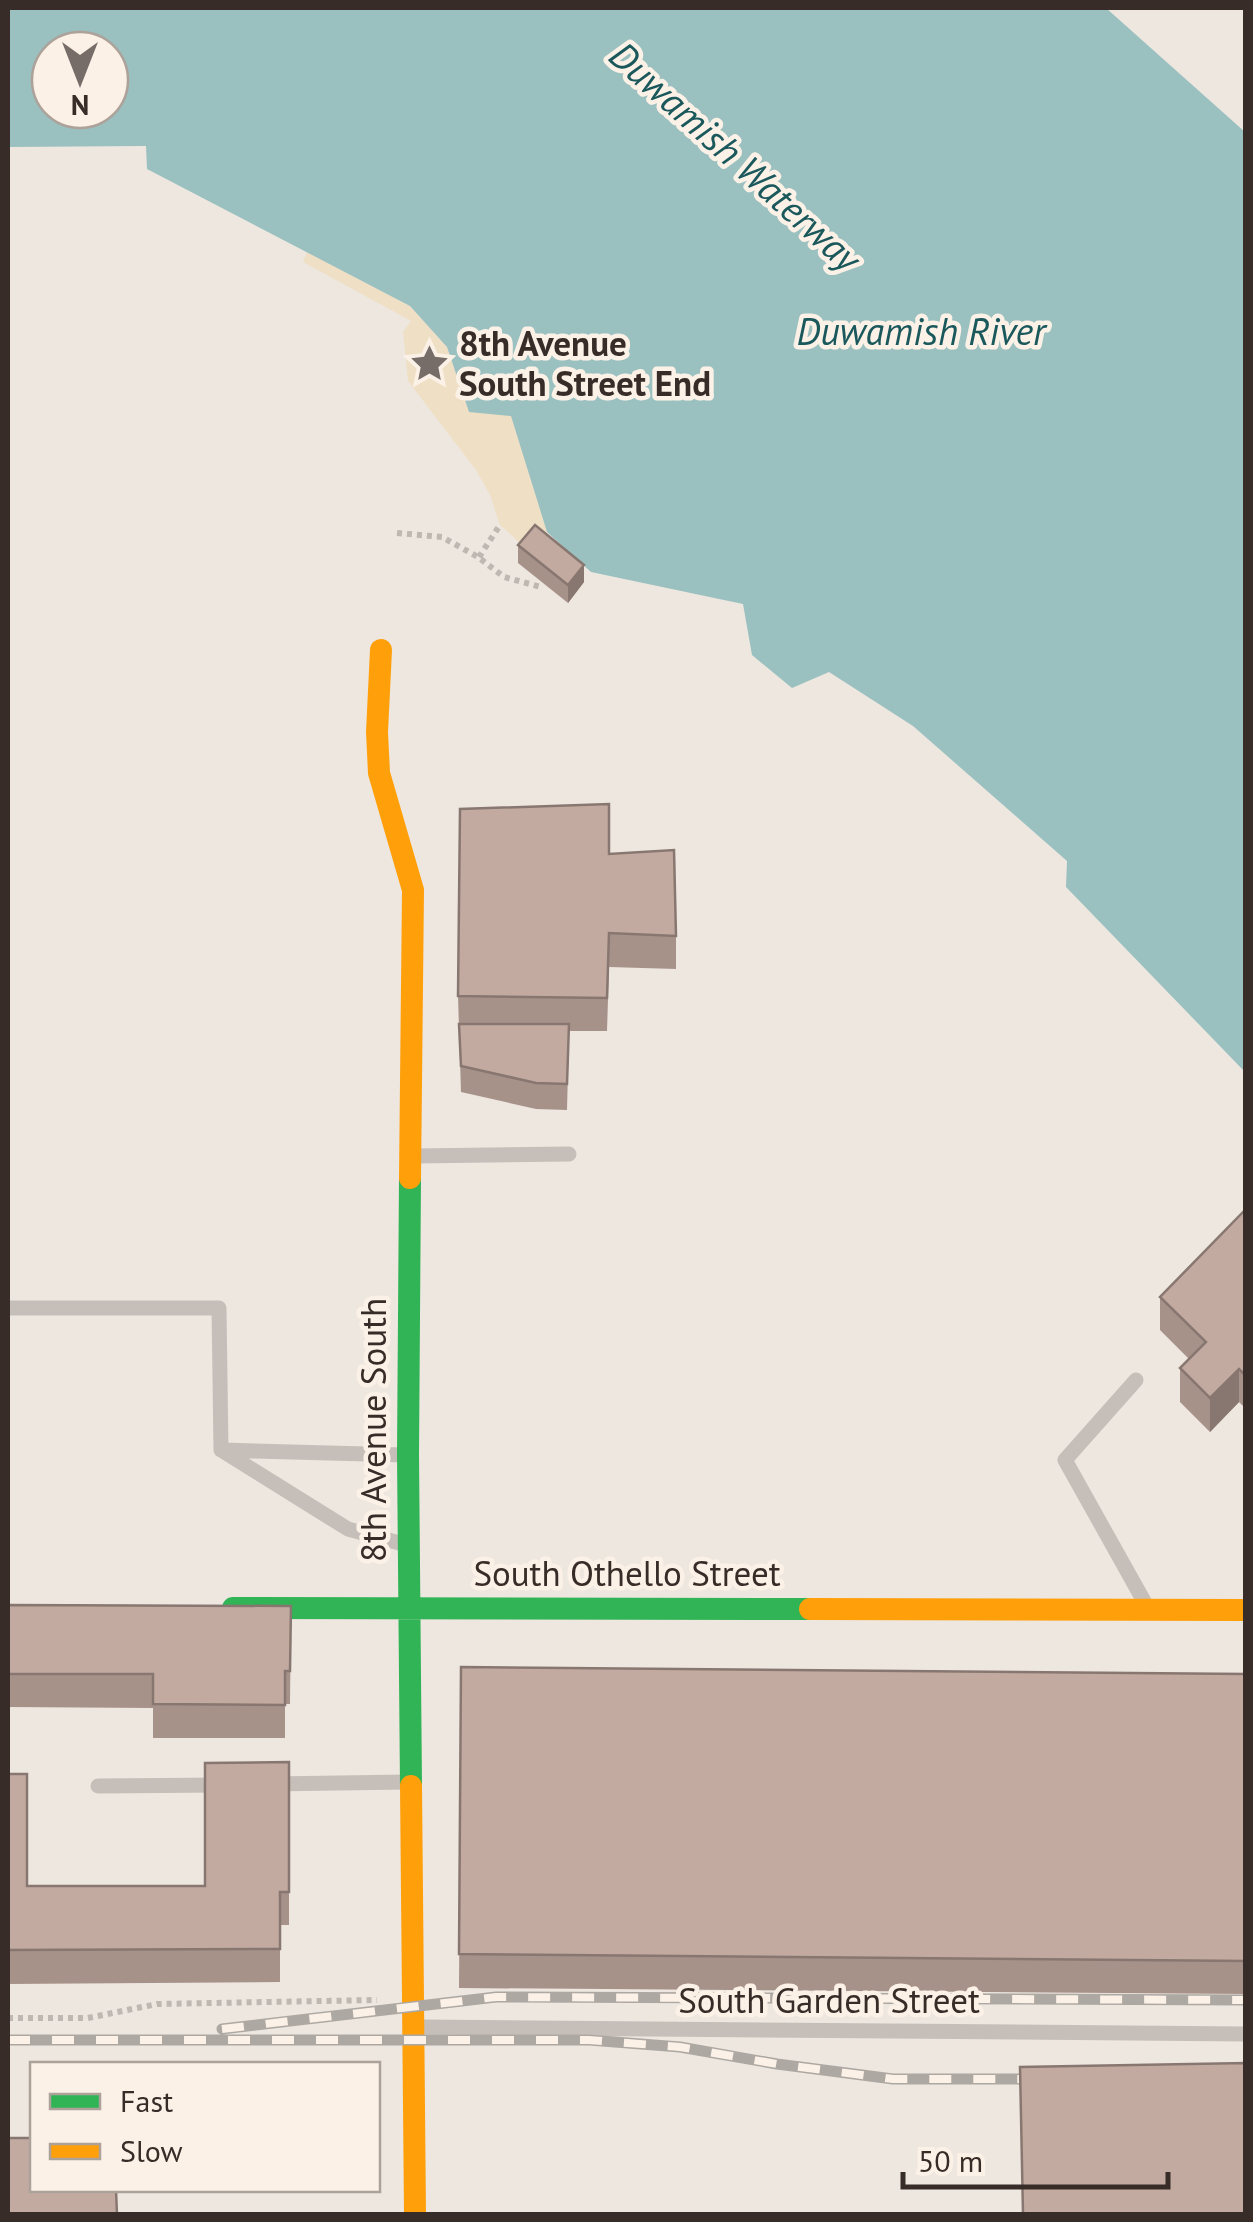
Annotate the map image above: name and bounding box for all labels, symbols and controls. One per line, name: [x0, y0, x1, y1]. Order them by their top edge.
north arrow: [30, 30, 130, 130]
water label: Duwamish Waterway: [600, 30, 874, 283]
text: N: [71, 87, 89, 124]
water label: Duwamish River: [797, 306, 1048, 355]
place label: 8th Avenue South Street End: [459, 320, 711, 406]
place icon: 8th Avenue South Street End: [408, 343, 450, 385]
street label: 8th Avenue South: [350, 1298, 396, 1562]
street label: South Othello Street: [473, 1550, 781, 1596]
street label: South Garden Street: [678, 1977, 980, 2023]
legend: [30, 2062, 380, 2192]
text: Fast: [120, 2081, 173, 2120]
scale bar: [903, 2127, 1168, 2189]
text: Slow: [120, 2131, 183, 2170]
text: 50 m: [918, 2141, 983, 2180]

